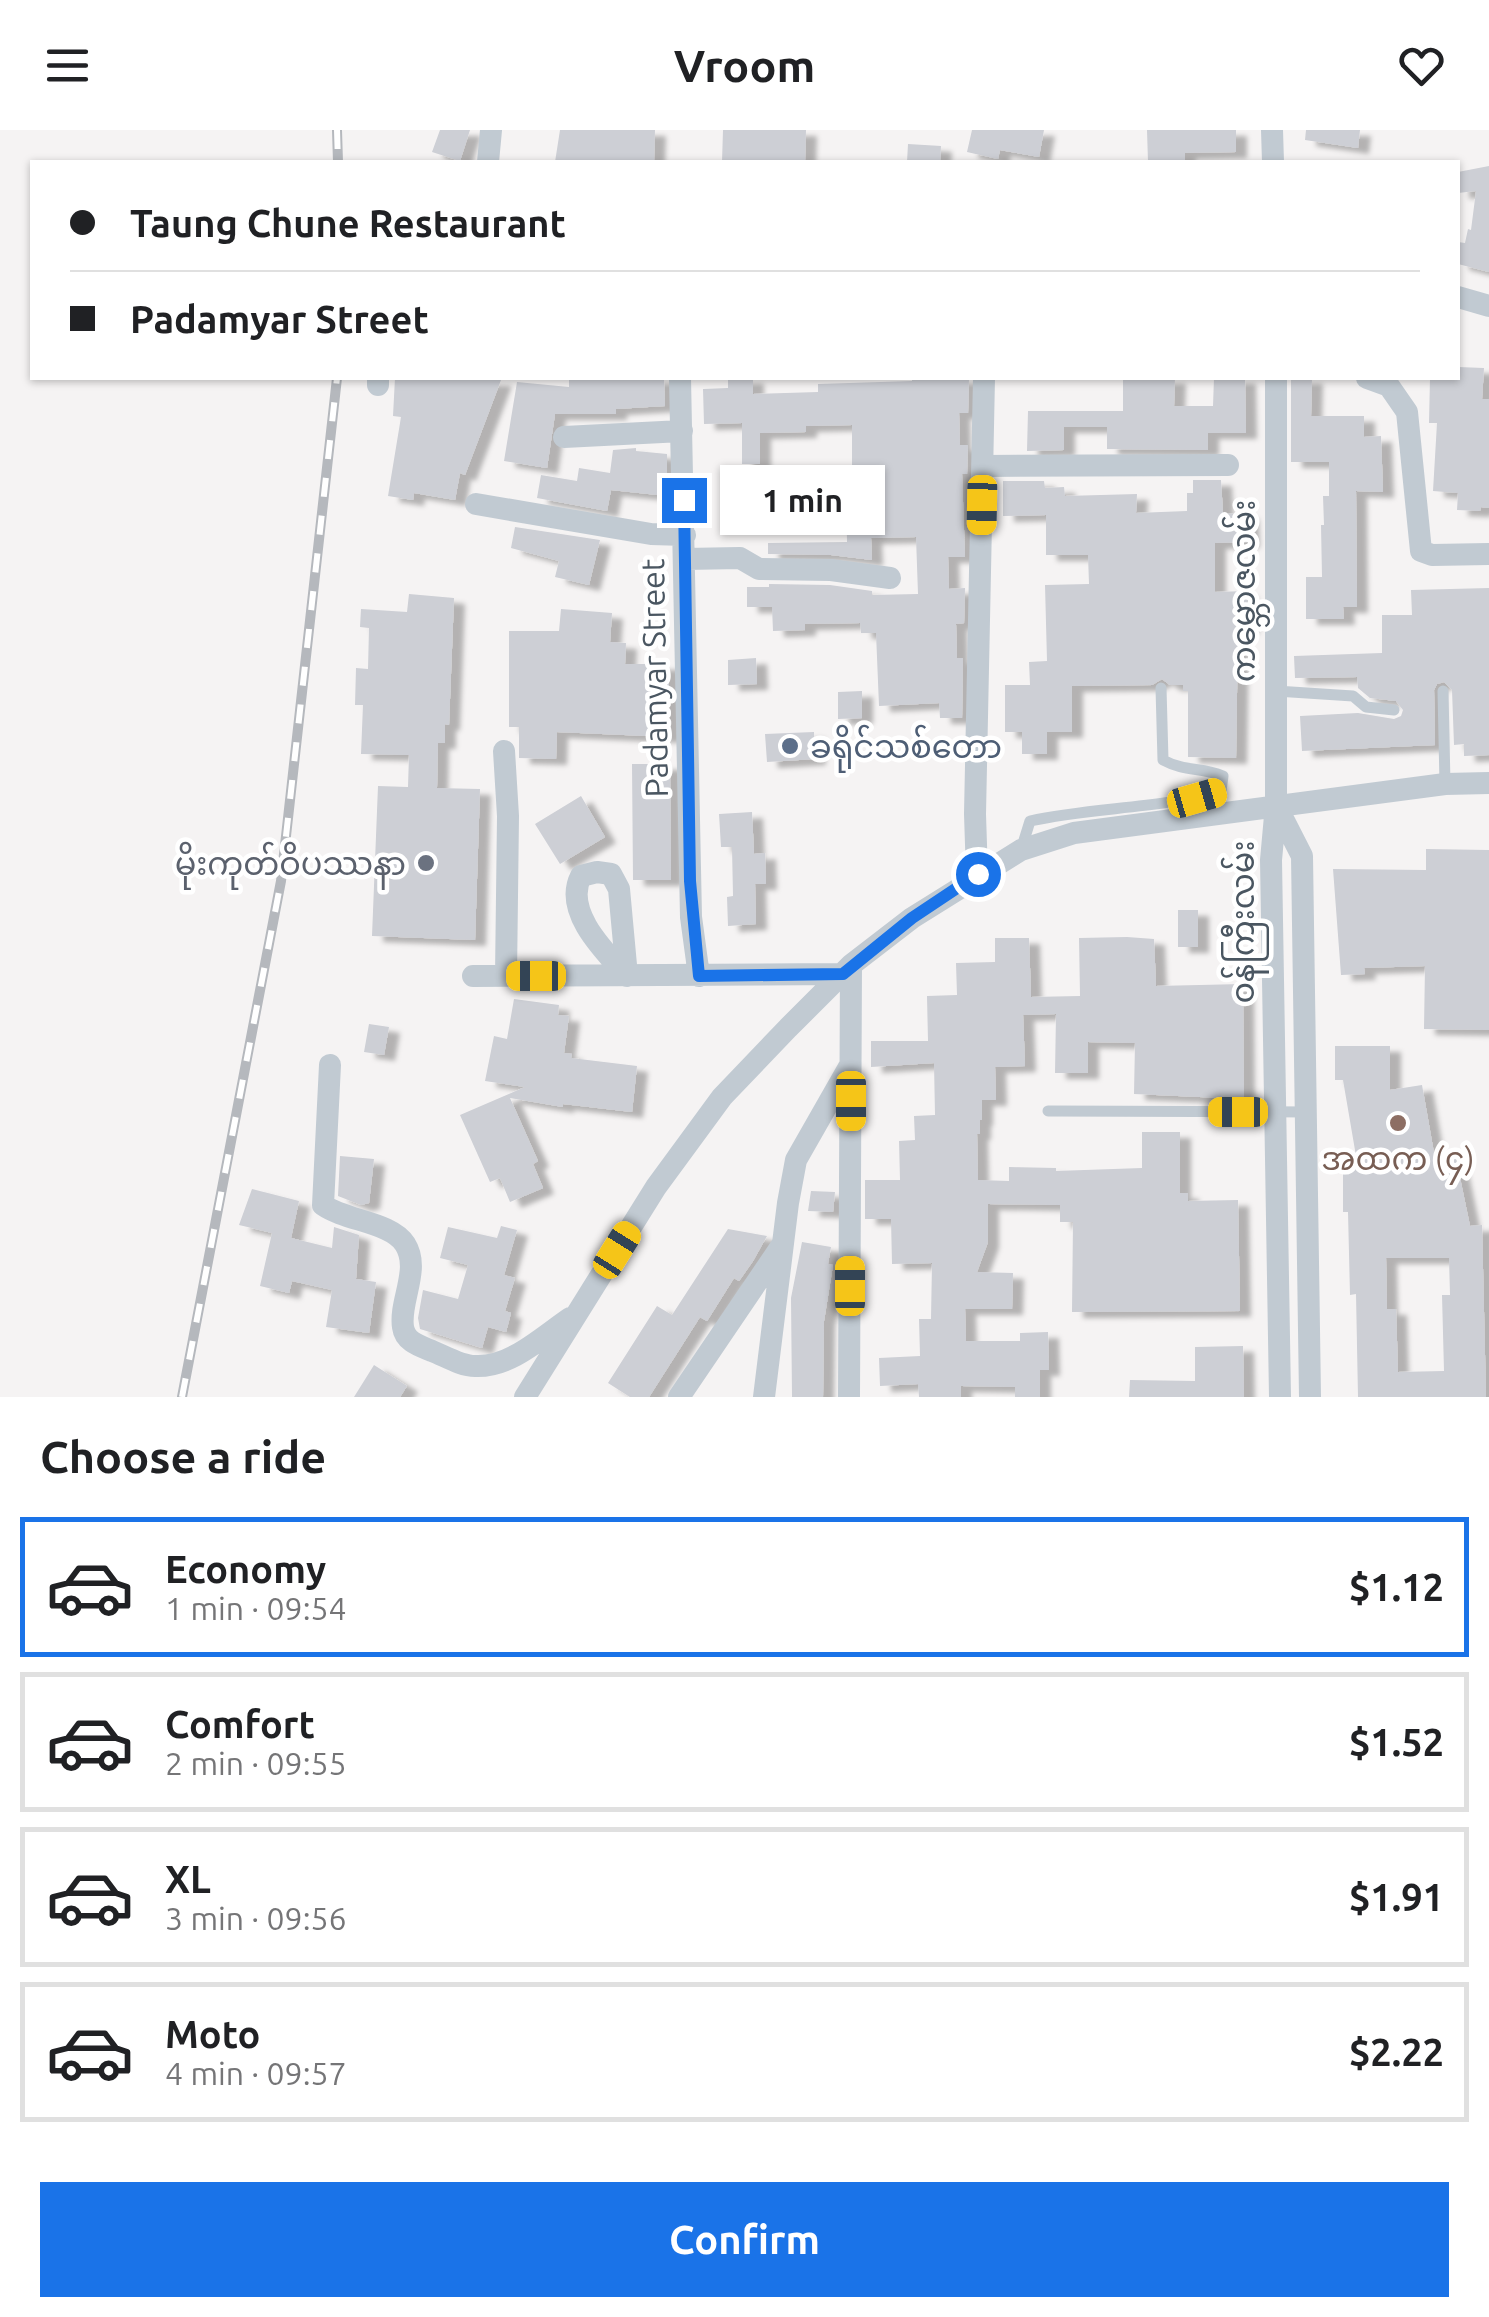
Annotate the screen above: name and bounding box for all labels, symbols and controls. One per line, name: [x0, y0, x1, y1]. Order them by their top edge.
icon: menu: [40, 38, 95, 93]
icon: heart: [1394, 38, 1449, 93]
text: Vroom: [674, 40, 815, 91]
text: Taung Chune Restaurant: [130, 202, 566, 244]
text: Padamyar Street: [130, 298, 429, 340]
callout: 1 min: [719, 465, 884, 535]
car: [966, 475, 998, 535]
route end: [662, 478, 707, 523]
text: 1 min: [762, 482, 843, 518]
street label: ကမ္ဘောဇလမ်း: [1221, 500, 1270, 682]
street label: Padamyar Street: [634, 558, 674, 798]
place label: ခရိုင်သစ်တော: [810, 724, 1002, 773]
marker: ခရိုင်သစ်တော: [779, 735, 801, 757]
car: [1164, 775, 1230, 821]
place label: မိုးကုတ်ဝိပဿနာ: [175, 841, 406, 890]
street label: ဝန်ကြီးလမ်း: [1220, 841, 1269, 1003]
marker: မိုးကုတ်ဝိပဿနာ: [415, 852, 437, 874]
route start: [956, 852, 1001, 897]
car: [506, 961, 566, 991]
car: [836, 1071, 866, 1131]
car: [1208, 1097, 1268, 1127]
marker: အထက (၄): [1387, 1112, 1409, 1134]
place label: အထက (၄): [1321, 1140, 1475, 1185]
car: [588, 1217, 646, 1283]
car: [835, 1256, 865, 1316]
text: Choose a ride: [40, 1431, 326, 1482]
icon: car: [45, 1542, 135, 1632]
text: Economy: [165, 1548, 326, 1590]
text: $1.12: [1349, 1566, 1444, 1608]
text: 1 min · 09:54: [165, 1590, 347, 1626]
icon: car: [45, 1697, 135, 1787]
text: Comfort: [165, 1703, 315, 1745]
text: $1.52: [1349, 1721, 1444, 1763]
text: 2 min · 09:55: [165, 1745, 347, 1781]
icon: car: [45, 1852, 135, 1942]
text: XL: [165, 1858, 211, 1900]
text: $1.91: [1349, 1876, 1444, 1918]
text: 3 min · 09:56: [165, 1900, 347, 1936]
icon: car: [45, 2007, 135, 2097]
text: Moto: [165, 2013, 260, 2055]
text: $2.22: [1349, 2031, 1444, 2073]
text: 4 min · 09:57: [165, 2055, 347, 2091]
button: Confirm: [40, 2182, 1449, 2297]

